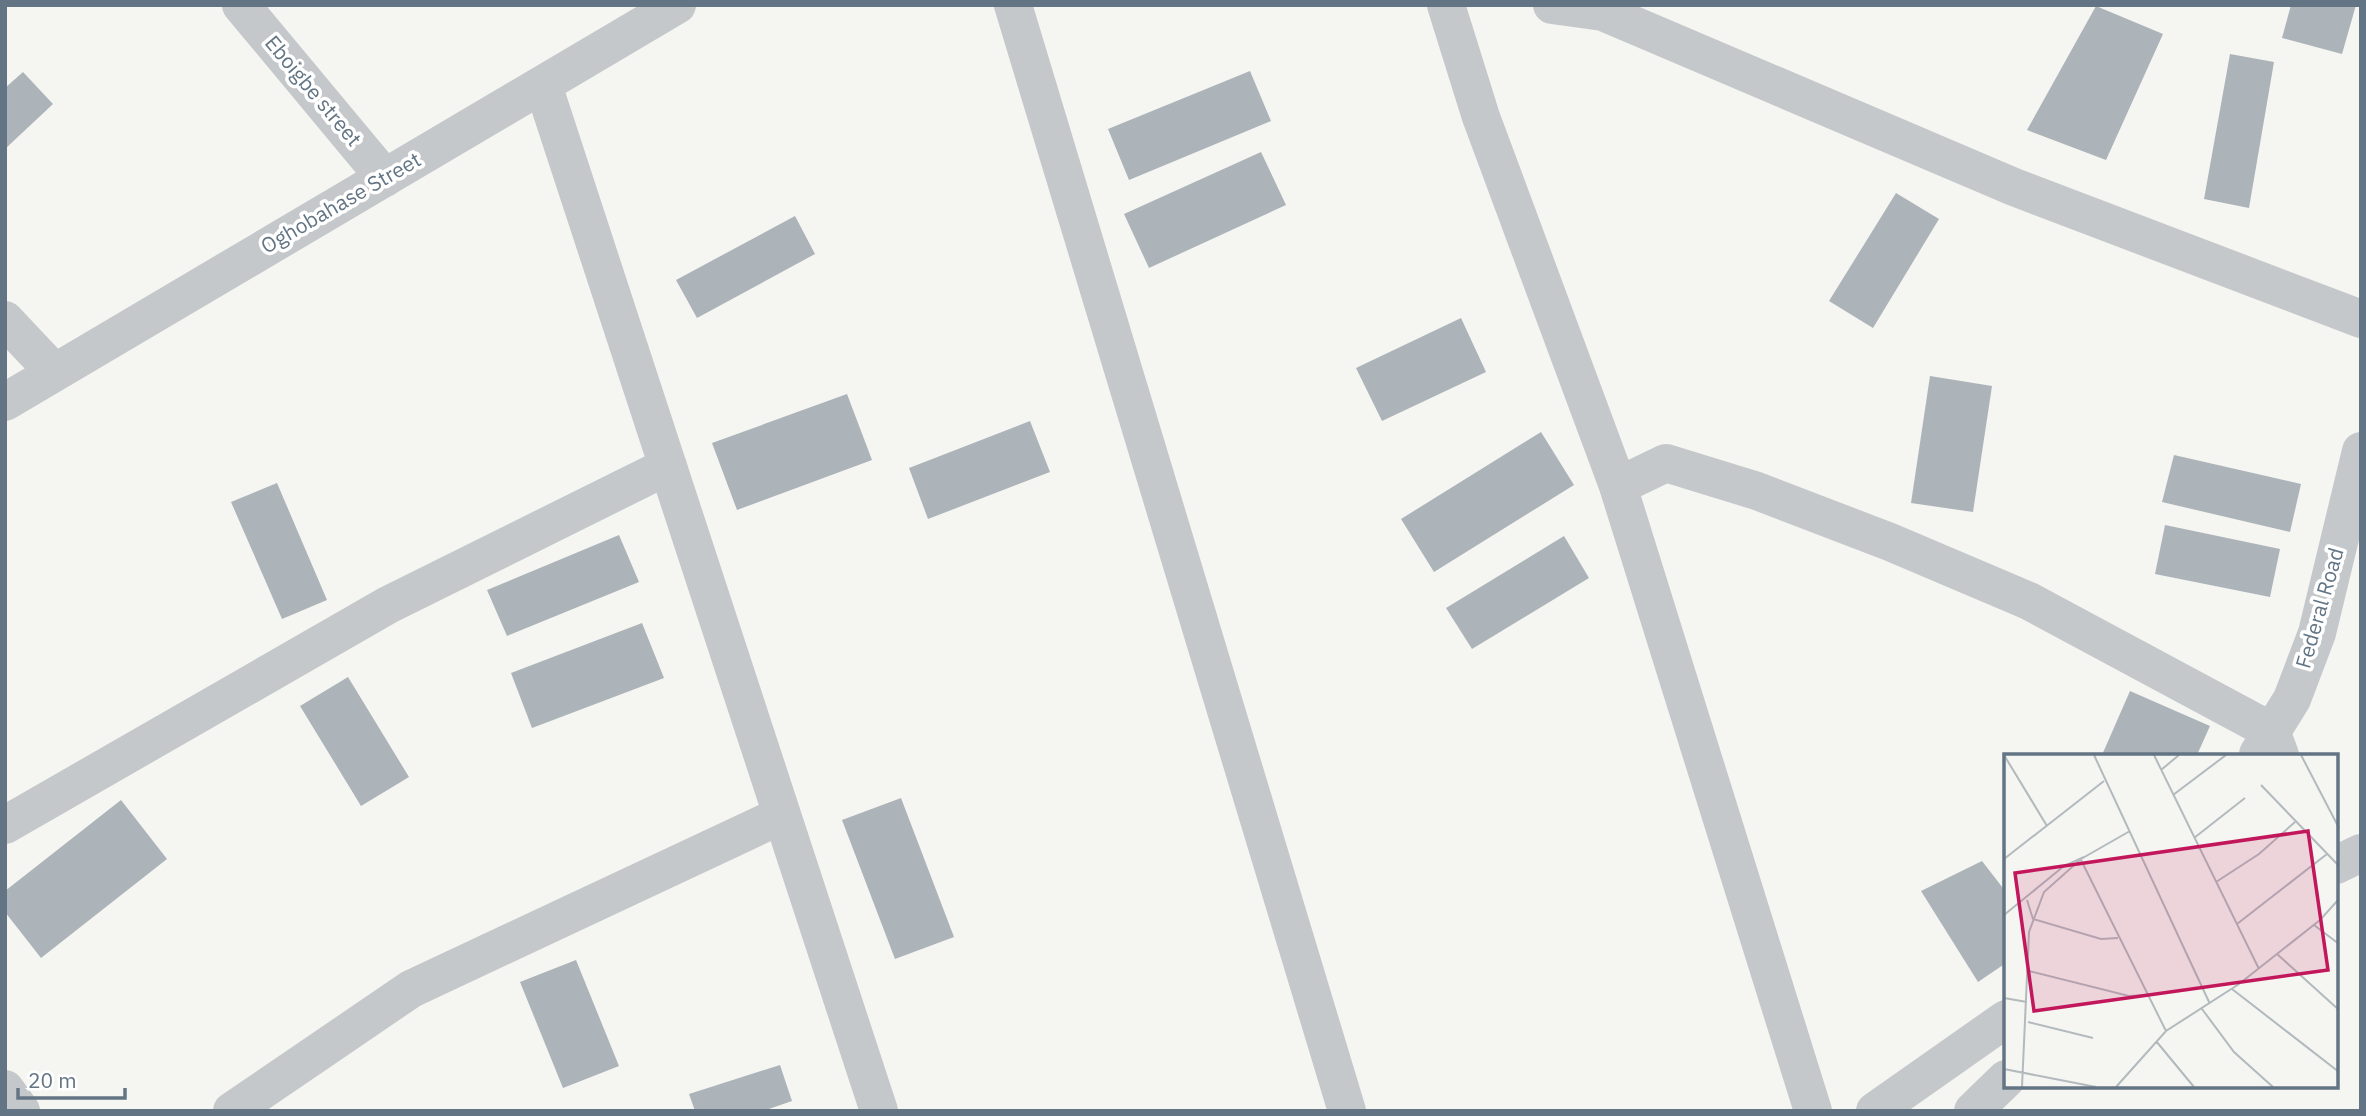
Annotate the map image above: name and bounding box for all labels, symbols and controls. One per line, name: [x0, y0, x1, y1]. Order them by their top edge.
street label: Eboigbe street: [259, 29, 368, 152]
street label: Oghobahase Street: [255, 145, 426, 259]
street label: Federal Road: [2288, 544, 2350, 671]
inset map: [2004, 754, 2338, 1088]
scale bar: [18, 1056, 124, 1100]
text: 20 m: [28, 1066, 77, 1094]

